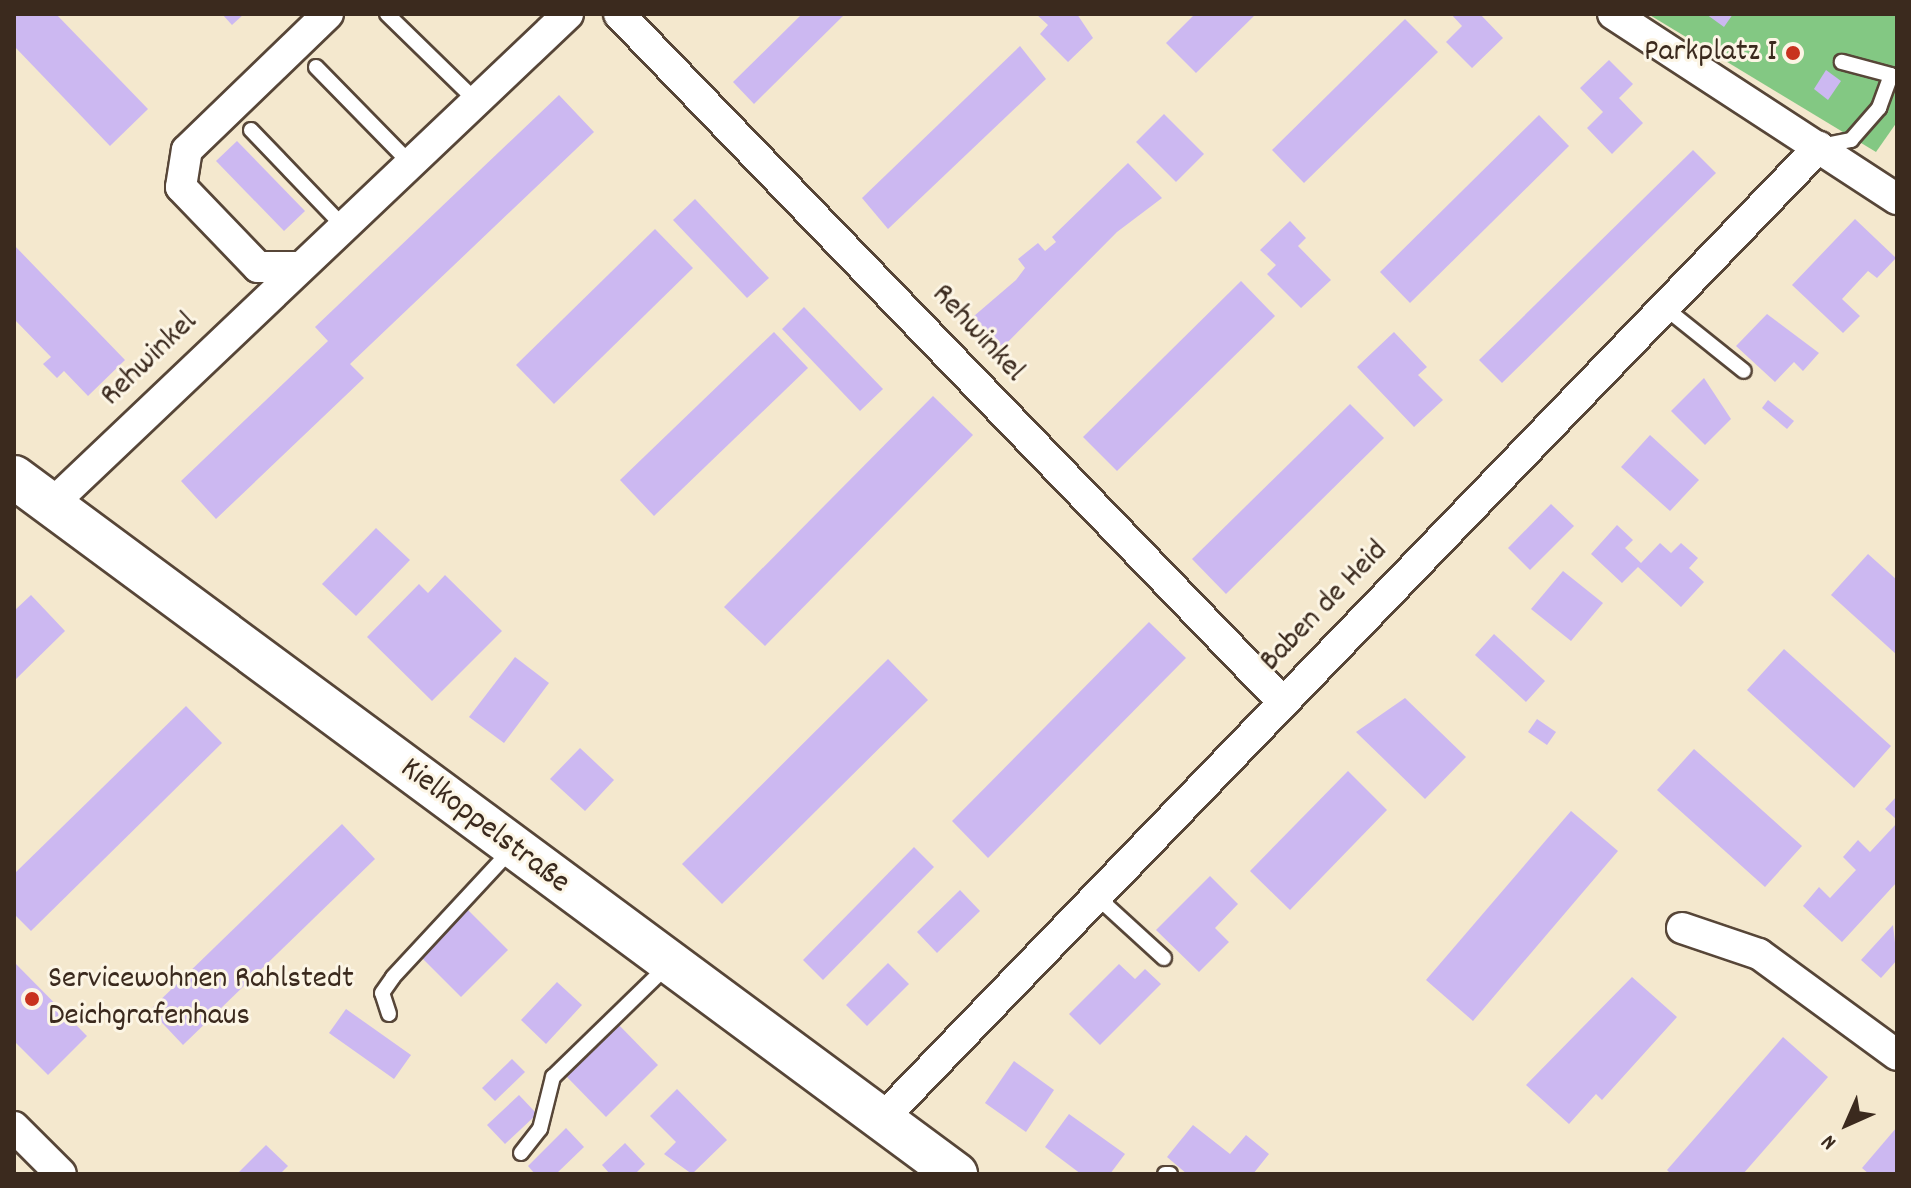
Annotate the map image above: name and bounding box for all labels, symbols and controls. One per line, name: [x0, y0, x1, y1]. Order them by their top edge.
place label: Parkplatz I: [1644, 34, 1777, 72]
marker: Parkplatz I: [1784, 44, 1802, 62]
street label: Rehwinkel: [922, 277, 1032, 391]
street label: Rehwinkel: [93, 304, 207, 416]
street label: Baben de Heid: [1253, 533, 1397, 681]
street label: Kielkoppelstraße: [392, 751, 576, 903]
place label: Servicewohnen Rahlstedt Deichgrafenhaus: [48, 962, 354, 1037]
marker: Servicewohnen Rahlstedt Deichgrafenhaus: [23, 990, 41, 1008]
north arrow: [1807, 1084, 1887, 1164]
text: N: [1815, 1127, 1844, 1156]

